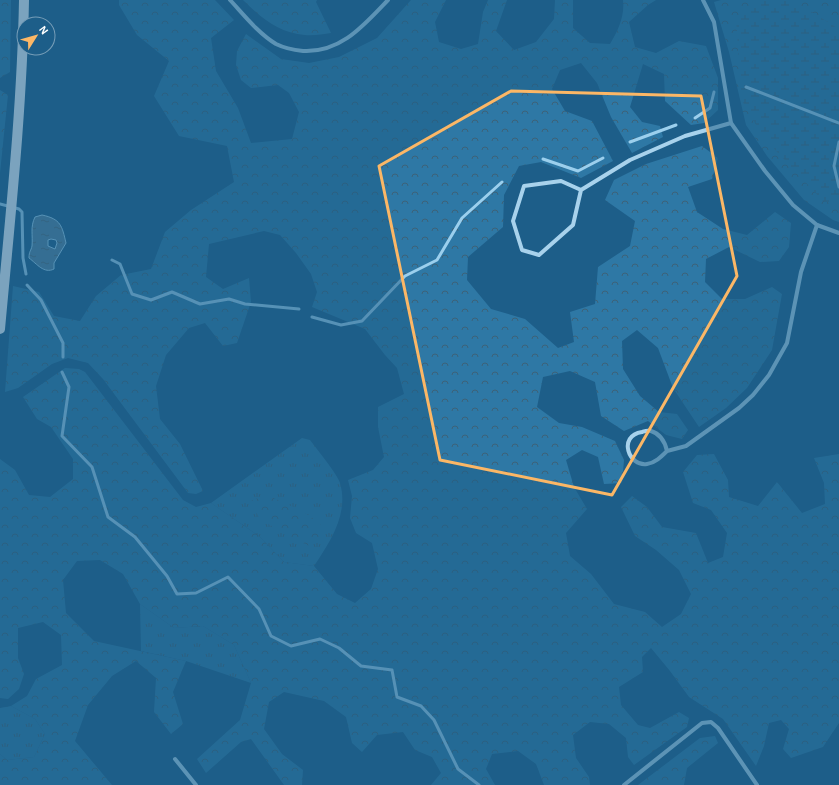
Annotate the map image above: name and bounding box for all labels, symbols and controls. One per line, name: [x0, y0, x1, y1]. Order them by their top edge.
north arrow: [16, 16, 56, 56]
text: N: [37, 24, 50, 37]

